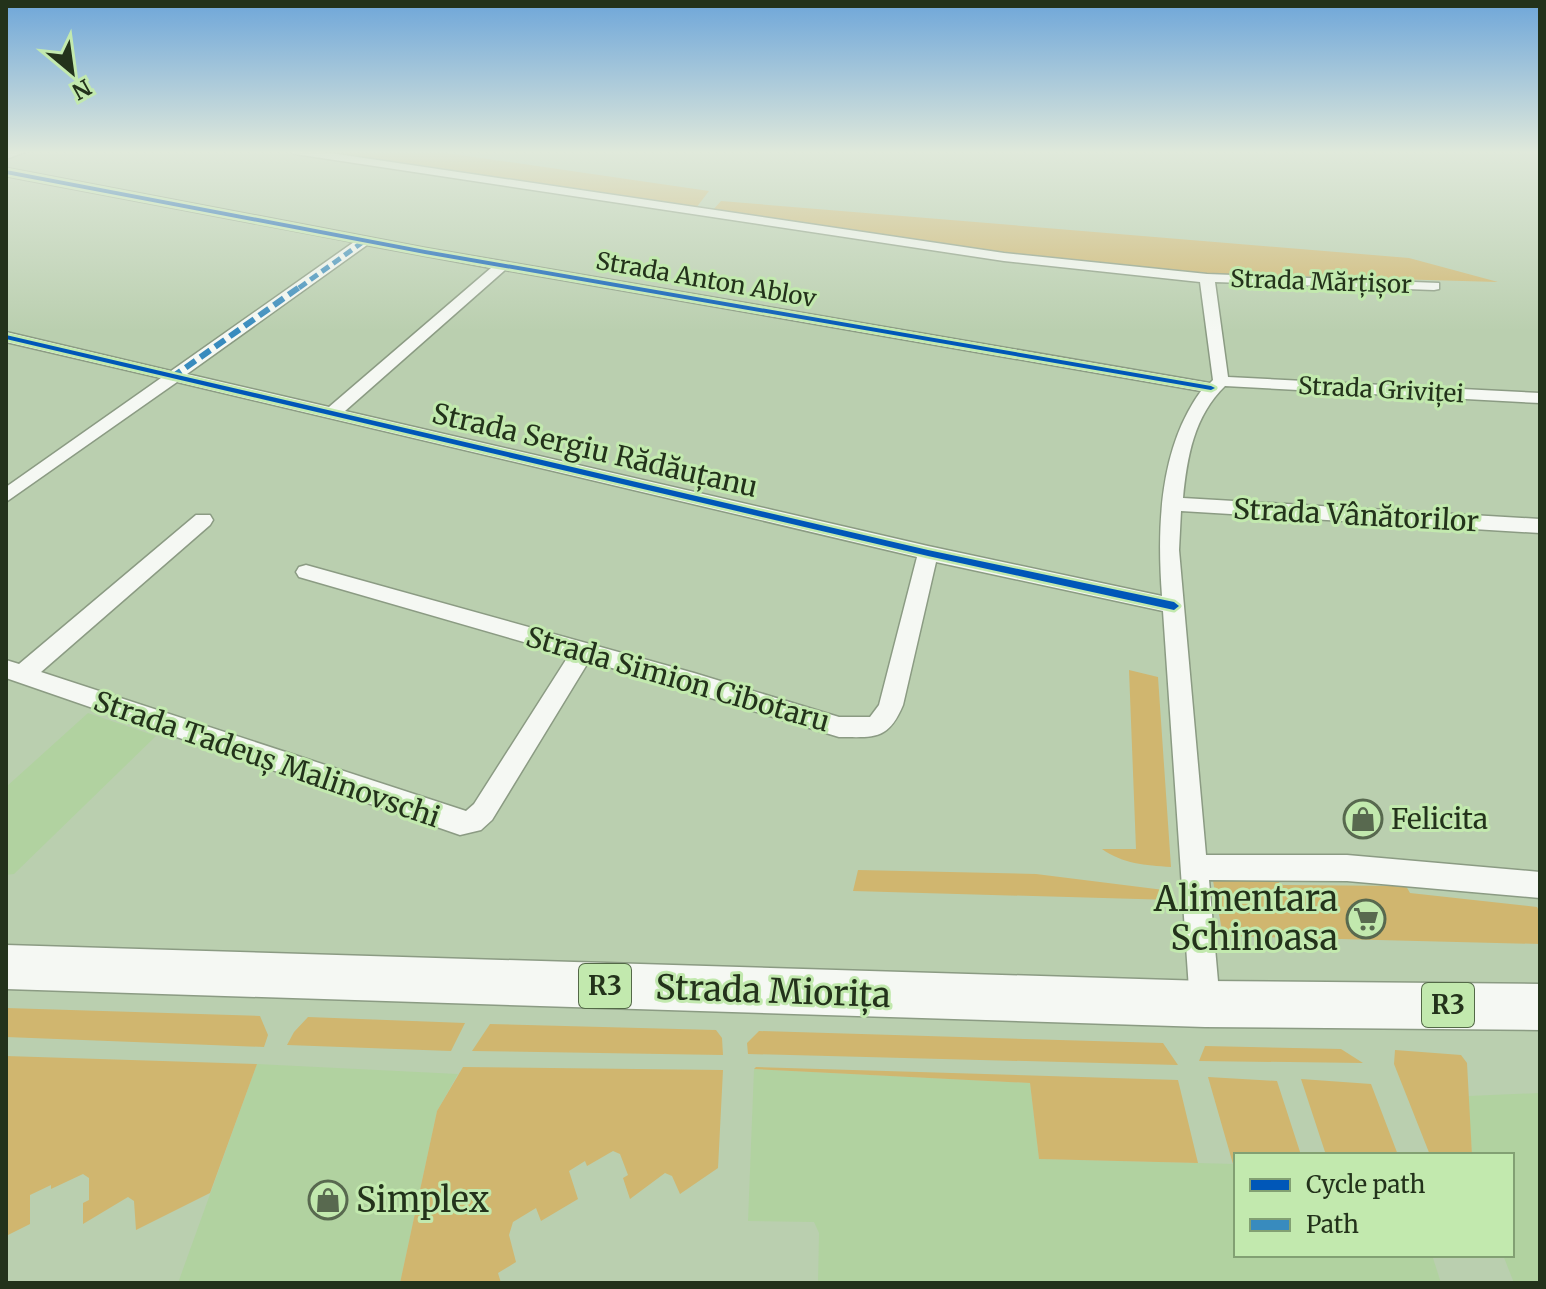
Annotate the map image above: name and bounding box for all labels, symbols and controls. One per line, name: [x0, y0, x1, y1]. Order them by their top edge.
north arrow: [32, 32, 112, 112]
text: N: [67, 73, 96, 106]
street label: Strada Anton Ablov: [594, 245, 819, 314]
street label: Strada Mărțișor: [1230, 263, 1413, 300]
street label: Strada Griviței: [1297, 370, 1465, 409]
street label: Strada Sergiu Rădăuțanu: [429, 395, 761, 505]
street label: Strada Vânătorilor: [1232, 491, 1480, 539]
street label: Strada Simion Cibotaru: [522, 618, 834, 740]
street label: Strada Tadeuș Malinovschi: [89, 683, 445, 835]
shop icon: Felicita: [1342, 798, 1384, 840]
place label: Felicita: [1391, 801, 1488, 837]
place label: Alimentara Schinoasa: [1153, 878, 1338, 959]
supermarket icon: Alimentara Schinoasa: [1345, 898, 1387, 940]
road number: R3: [579, 964, 631, 1008]
street label: Strada Miorița: [655, 966, 891, 1017]
road number: R3: [1422, 983, 1474, 1027]
legend: [1234, 1153, 1514, 1257]
text: Cycle path: [1306, 1169, 1425, 1200]
shop icon: Simplex: [307, 1179, 349, 1221]
place label: Simplex: [356, 1179, 489, 1221]
text: Path: [1306, 1209, 1359, 1240]

